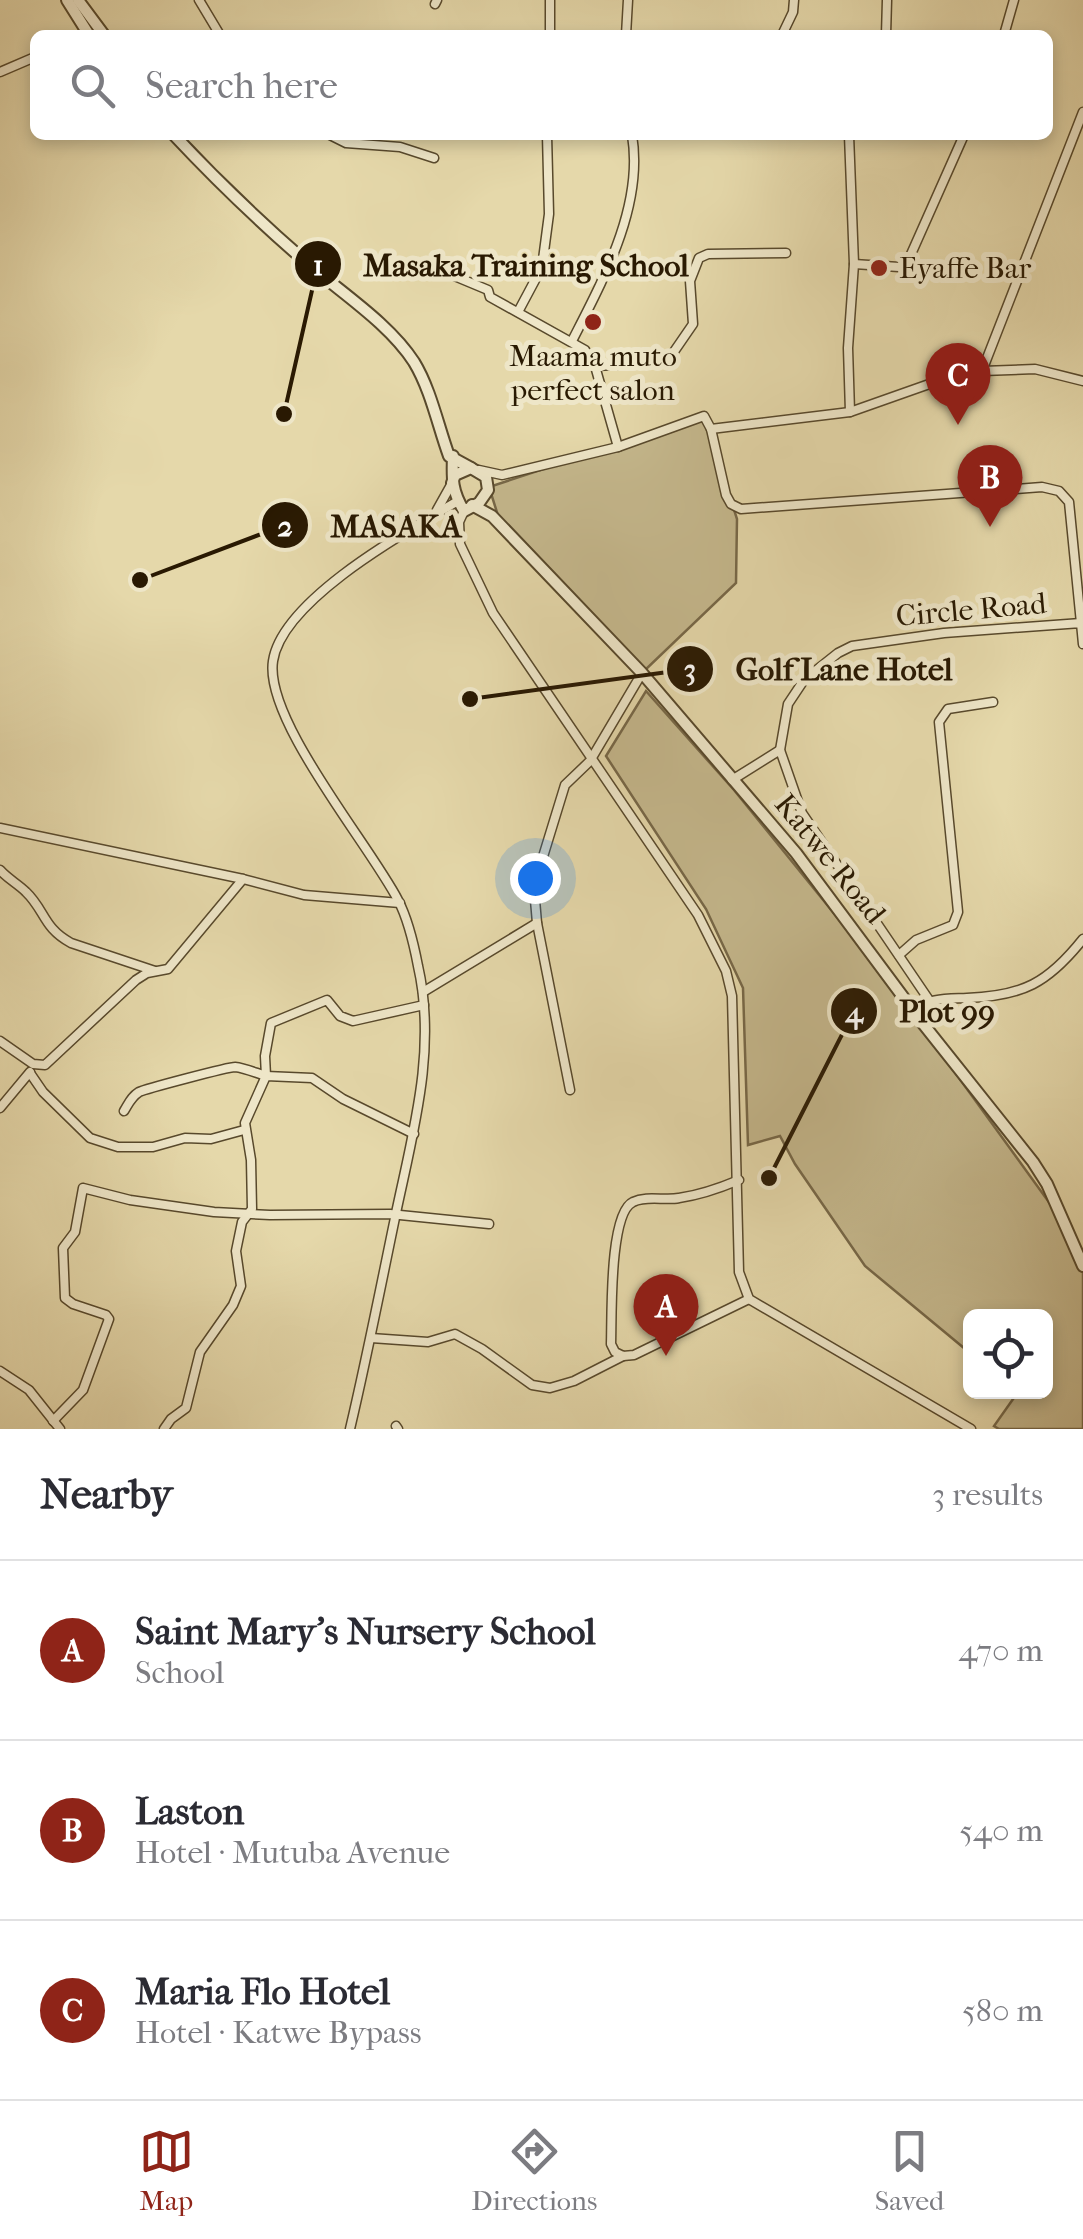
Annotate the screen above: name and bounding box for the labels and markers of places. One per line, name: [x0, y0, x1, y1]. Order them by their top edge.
callout: Masaka Training School: [293, 233, 709, 295]
place label: Eyaffe Bar: [899, 251, 1032, 286]
marker: Eyaffe Bar: [868, 257, 890, 279]
marker: Maama muto perfect salon: [582, 311, 604, 333]
place label: Maama muto perfect salon: [509, 339, 677, 408]
pin: C: [926, 342, 990, 425]
pin: B: [958, 444, 1022, 527]
callout: MASAKA: [260, 494, 482, 556]
callout: Golf Lane Hotel: [665, 638, 972, 700]
callout: Plot 99: [829, 980, 1014, 1042]
pin: A: [634, 1274, 698, 1356]

